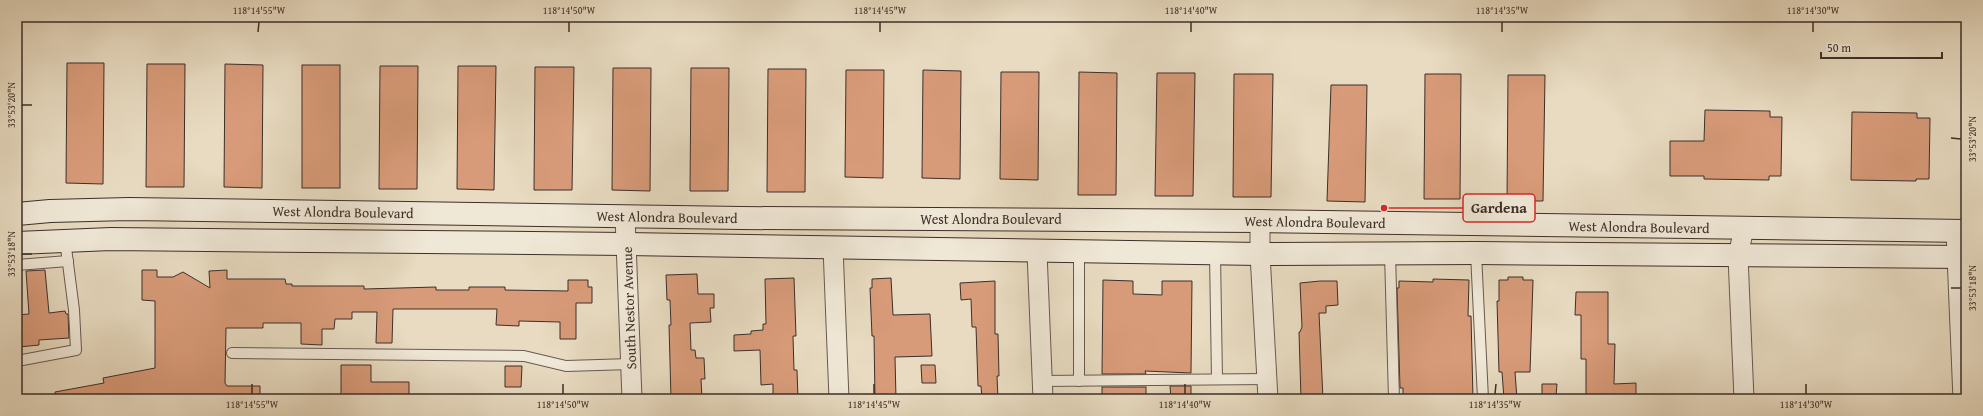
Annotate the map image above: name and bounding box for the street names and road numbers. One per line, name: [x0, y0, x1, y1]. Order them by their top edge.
street label: West Alondra Boulevard: [272, 201, 414, 223]
street label: West Alondra Boulevard: [596, 206, 738, 228]
street label: West Alondra Boulevard: [920, 209, 1062, 229]
street label: West Alondra Boulevard: [1244, 211, 1386, 233]
street label: West Alondra Boulevard: [1568, 216, 1710, 238]
street label: South Nestor Avenue: [617, 246, 641, 370]

